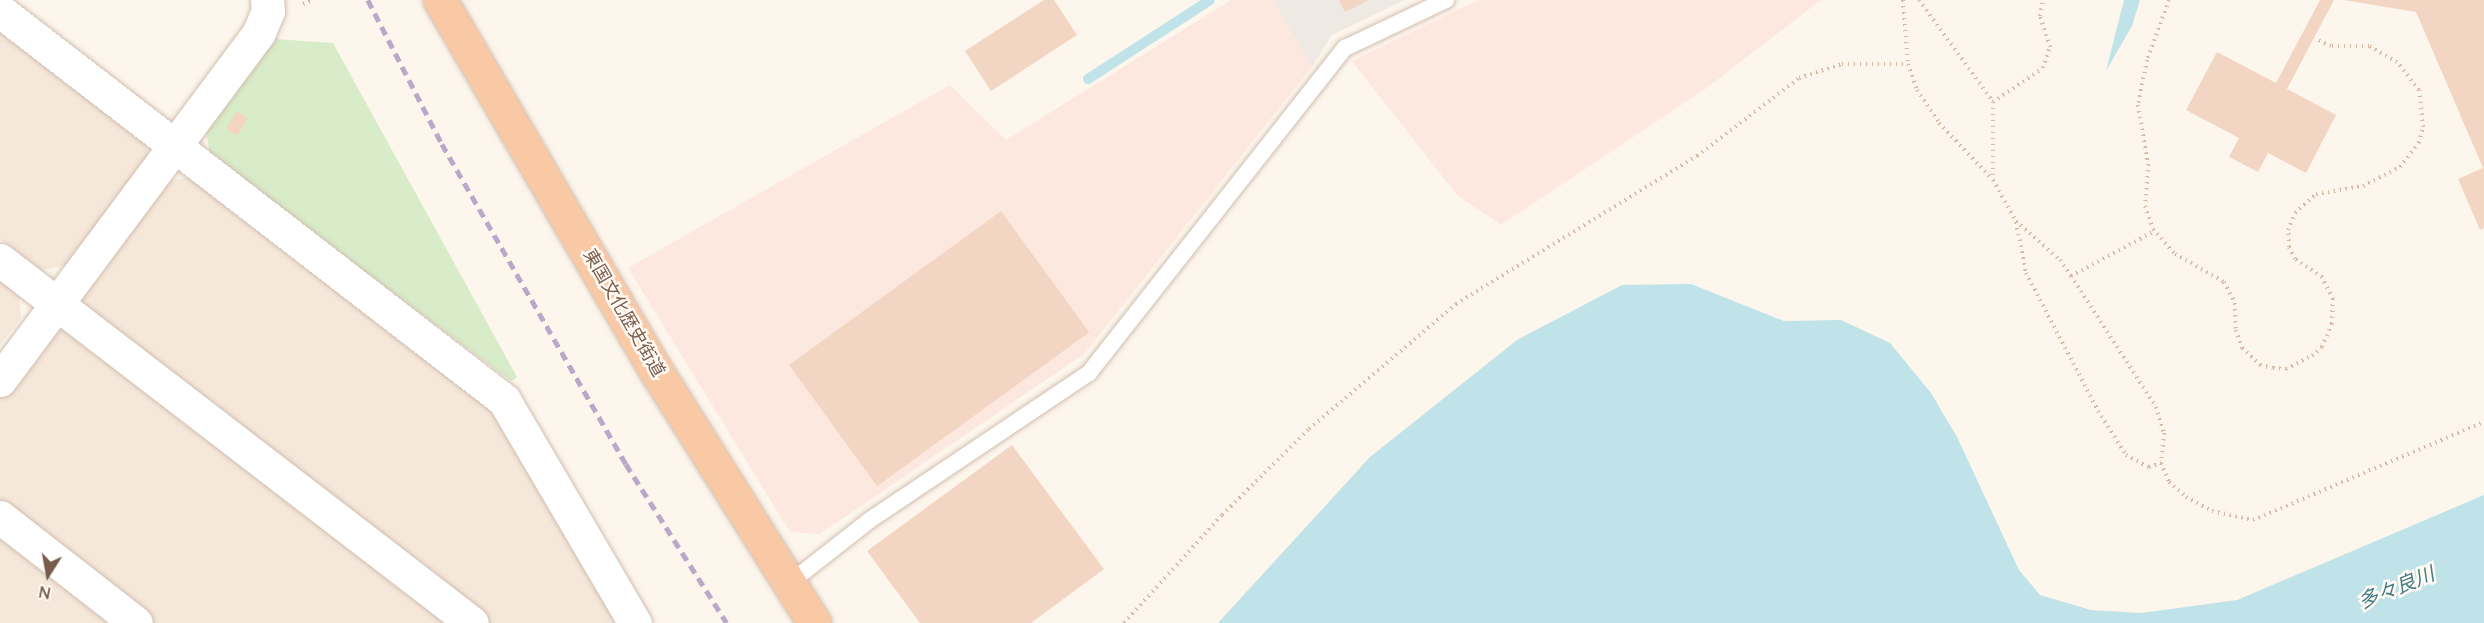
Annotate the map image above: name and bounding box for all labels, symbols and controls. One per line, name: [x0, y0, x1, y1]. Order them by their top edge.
street label: 東国文化歴史街道: [579, 245, 669, 381]
north arrow: [18, 545, 78, 605]
water label: 多々良川: [2354, 561, 2438, 613]
text: N: [37, 582, 52, 604]

